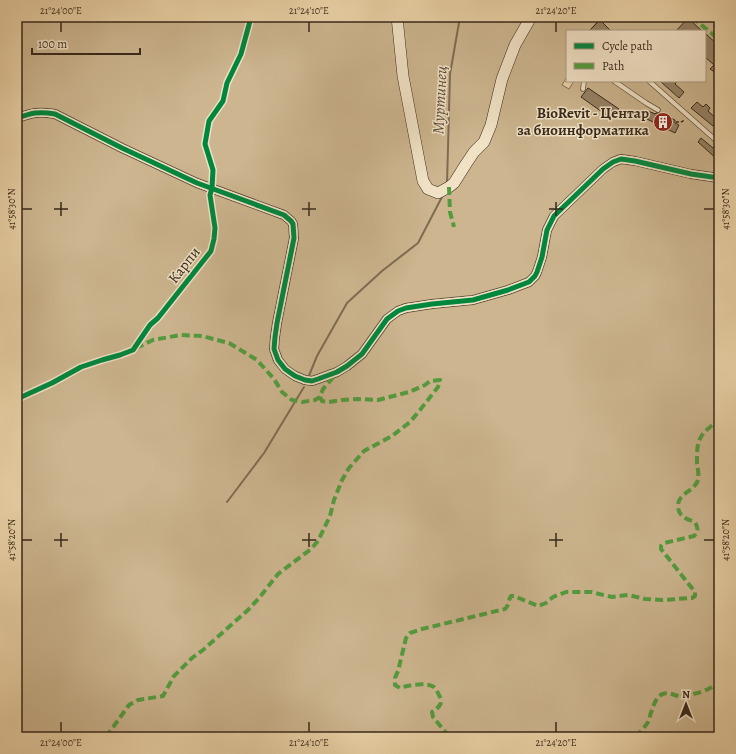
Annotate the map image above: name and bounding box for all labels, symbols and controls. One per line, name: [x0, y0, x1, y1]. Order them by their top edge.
text: 21°24'00"E: [40, 4, 82, 17]
text: 21°24'10"E: [289, 4, 329, 17]
text: 21°24'20"E: [535, 4, 577, 17]
scale bar: [32, 30, 140, 56]
legend: [566, 30, 706, 82]
text: 100 m: [38, 36, 67, 52]
text: Cycle path: [602, 38, 653, 54]
text: Path: [602, 58, 625, 74]
water label: Муртинец: [427, 65, 453, 135]
place label: BioRevit - Центар за биоинформатика: [517, 103, 650, 140]
building icon: BioRevit - Центар за биоинформатика: [652, 111, 674, 133]
text: 41°58'30"N: [5, 188, 18, 230]
text: 41°58'30"N: [719, 188, 732, 230]
street label: Карпи: [163, 242, 205, 288]
text: 41°58'20"N: [5, 519, 18, 561]
text: 41°58'20"N: [719, 519, 732, 561]
north arrow: [666, 684, 706, 724]
text: N: [682, 687, 690, 702]
text: 21°24'00"E: [40, 736, 82, 749]
text: 21°24'10"E: [289, 736, 329, 749]
text: 21°24'20"E: [535, 736, 577, 749]

